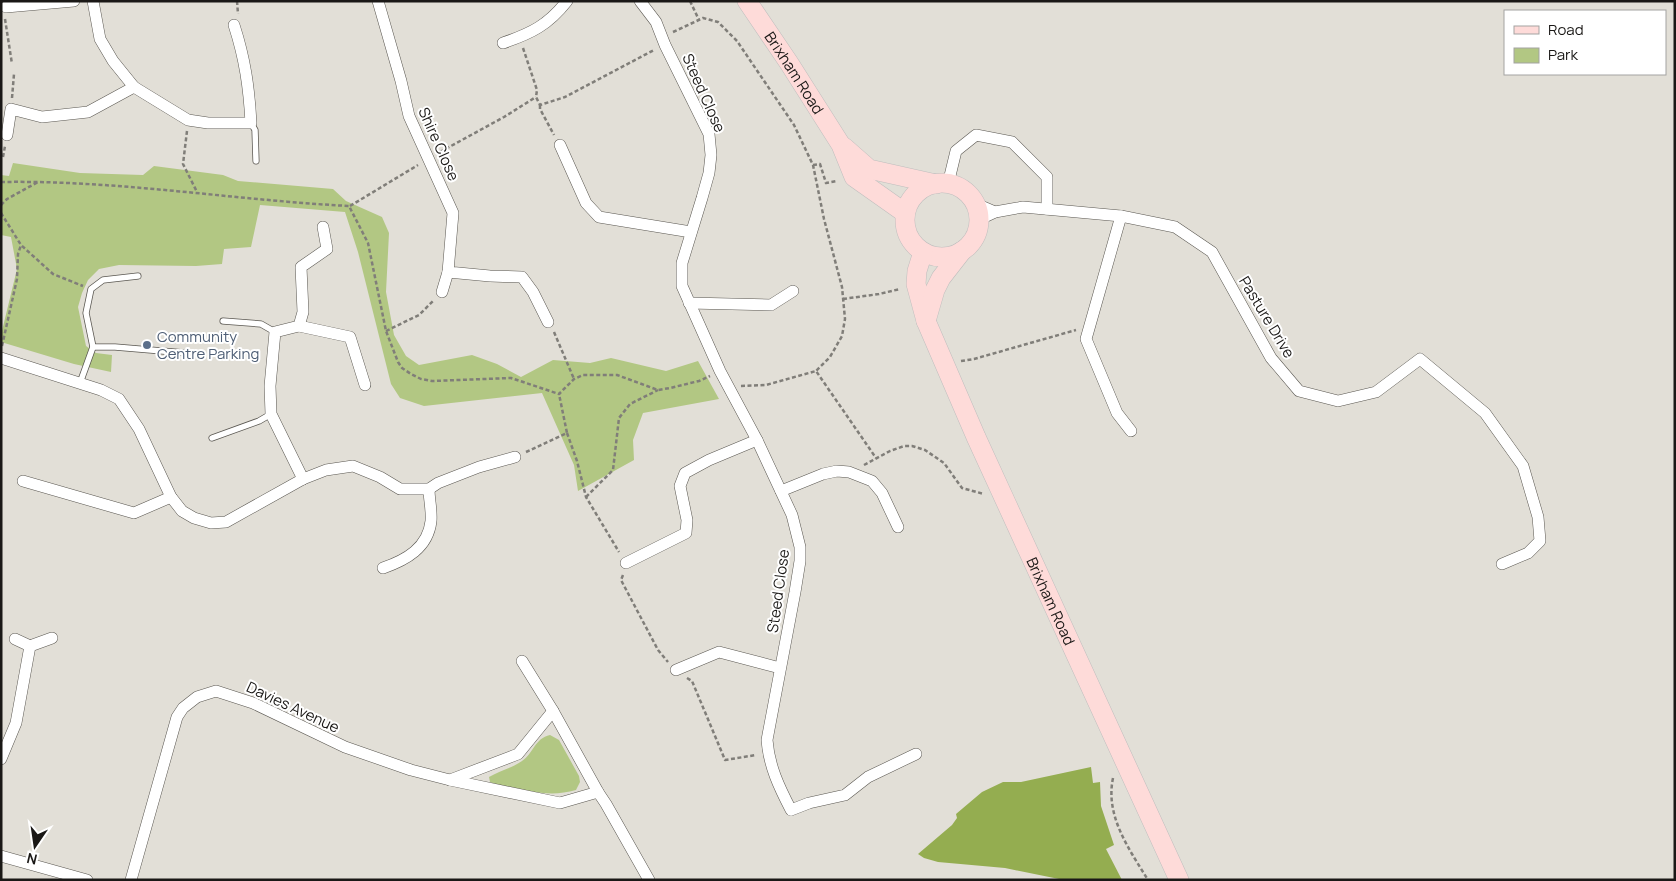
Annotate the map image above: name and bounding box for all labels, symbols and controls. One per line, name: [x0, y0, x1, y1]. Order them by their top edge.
legend: [1504, 10, 1666, 75]
text: Road: [1548, 19, 1584, 40]
street label: Brixham Road: [760, 27, 829, 118]
text: Park: [1548, 44, 1578, 65]
street label: Steed Close: [677, 50, 731, 136]
street label: Shire Close: [413, 104, 465, 184]
street label: Pasture Drive: [1234, 272, 1300, 362]
place label: Community Centre Parking: [157, 326, 259, 364]
marker: Community Centre Parking: [141, 339, 153, 351]
street label: Steed Close: [762, 548, 794, 634]
street label: Brixham Road: [1022, 554, 1080, 648]
street label: Davies Avenue: [243, 676, 343, 738]
north arrow: [10, 821, 60, 871]
text: N: [25, 849, 39, 870]

